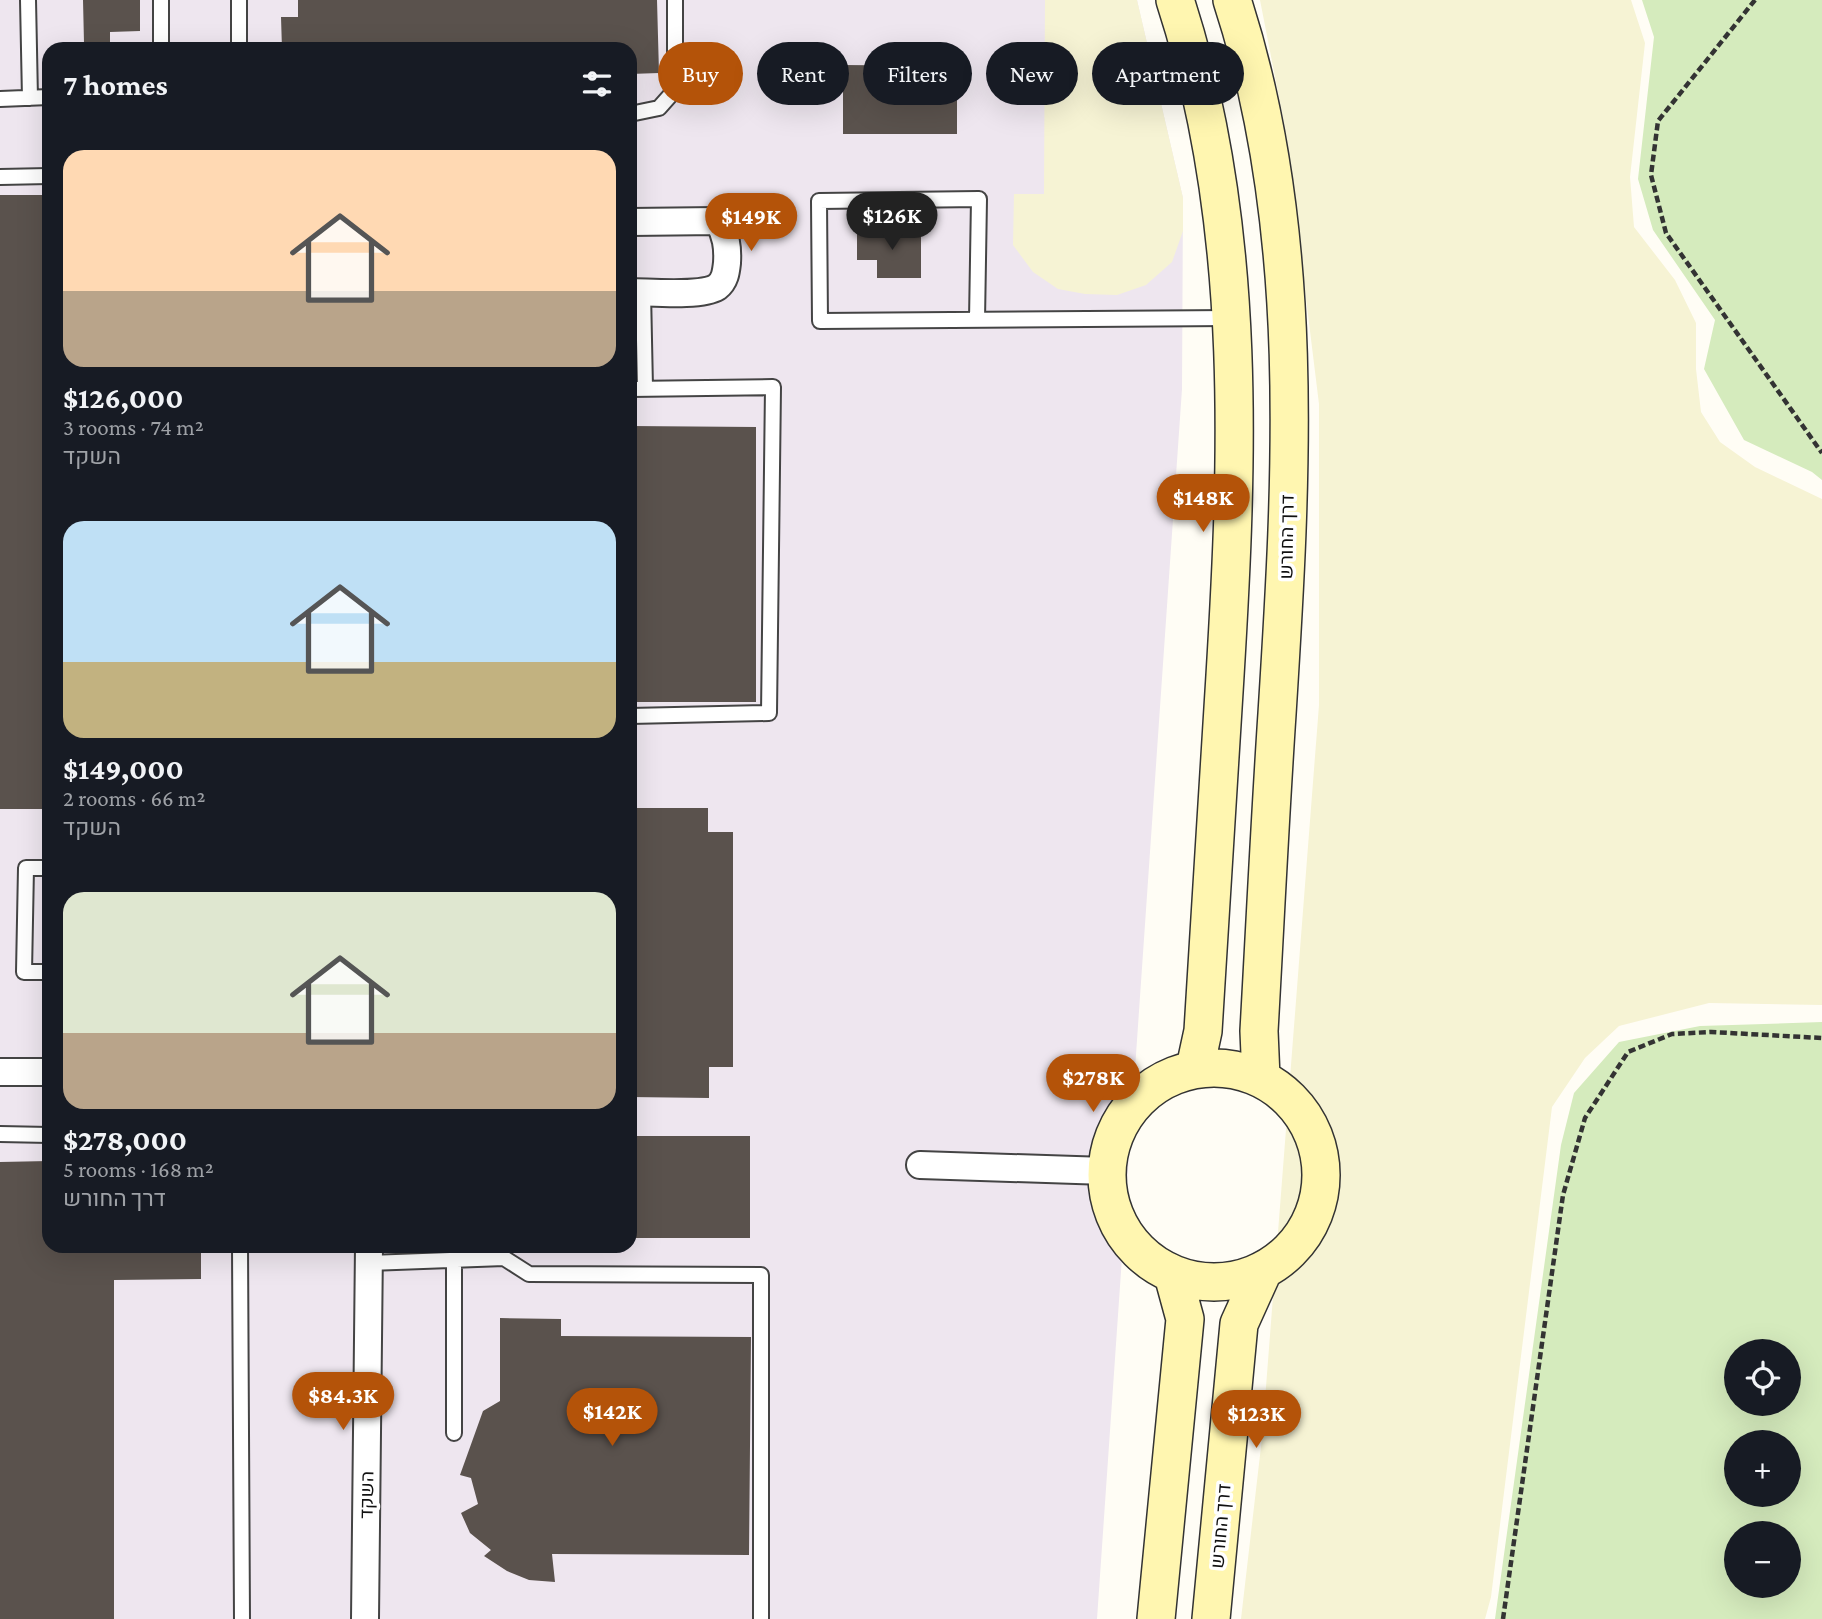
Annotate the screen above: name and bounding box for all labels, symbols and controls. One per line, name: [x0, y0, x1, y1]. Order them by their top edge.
chip: Buy: [658, 42, 743, 105]
chip: Rent: [757, 42, 849, 105]
chip: Filters: [863, 42, 972, 105]
chip: New: [986, 42, 1078, 105]
chip: Apartment: [1092, 42, 1244, 105]
icon: filters: [578, 65, 616, 103]
text: 7 homes: [63, 68, 168, 101]
pin: $126K: [843, 192, 941, 252]
pin: $149K: [702, 194, 800, 253]
icon: home: [277, 195, 403, 321]
text: $126K: [862, 202, 922, 228]
text: $149K: [721, 203, 781, 229]
text: $126,000: [63, 381, 183, 414]
text: 3 rooms · 74 m²: [63, 414, 204, 440]
text: השקד: [63, 443, 121, 469]
pin: $148K: [1154, 475, 1252, 534]
text: $148K: [1173, 484, 1233, 510]
street label: דרך החורש: [1275, 494, 1298, 580]
icon: home: [277, 566, 403, 692]
text: $149,000: [63, 752, 184, 785]
text: 2 rooms · 66 m²: [63, 785, 206, 811]
text: השקד: [63, 814, 121, 840]
icon: home: [277, 937, 403, 1063]
pin: $278K: [1044, 1054, 1142, 1114]
text: $278K: [1062, 1064, 1124, 1090]
text: $278,000: [63, 1123, 187, 1156]
text: 5 rooms · 168 m²: [63, 1156, 214, 1182]
text: דרך החורש: [63, 1185, 166, 1211]
map controls: [1724, 1339, 1801, 1598]
button: locate: [1724, 1339, 1801, 1416]
pin: $84.3K: [286, 1372, 400, 1432]
text: $84.3K: [308, 1382, 378, 1408]
pin: $142K: [563, 1388, 661, 1448]
pin: $123K: [1207, 1390, 1305, 1450]
text: $142K: [583, 1398, 641, 1424]
text: $123K: [1227, 1400, 1285, 1426]
button: +: [1724, 1430, 1801, 1507]
street label: השקד: [356, 1471, 377, 1519]
street label: דרך החורש: [1206, 1483, 1235, 1569]
button: −: [1724, 1521, 1801, 1598]

